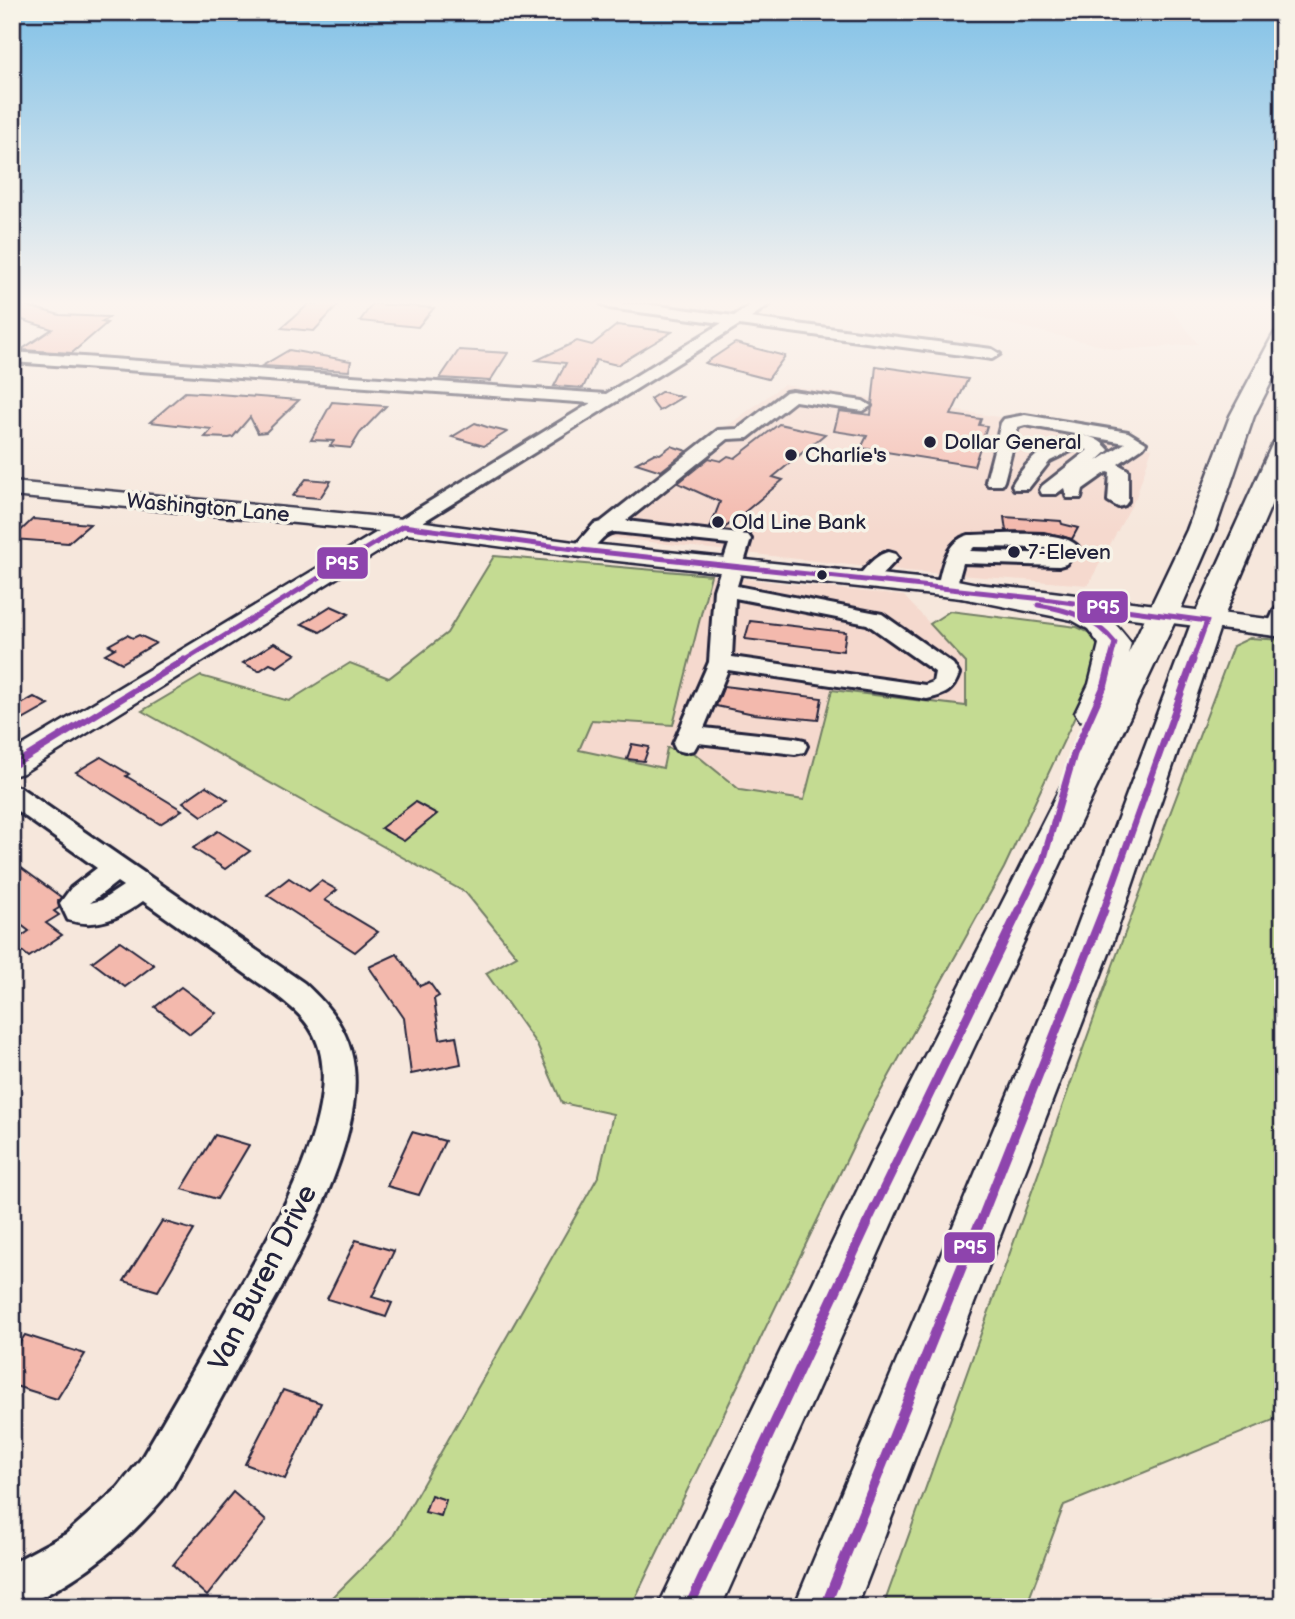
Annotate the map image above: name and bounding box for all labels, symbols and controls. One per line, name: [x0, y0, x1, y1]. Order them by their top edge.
place label: Dollar General: [944, 430, 1082, 455]
marker: Dollar General: [922, 434, 938, 450]
place label: Charlie's: [805, 443, 887, 468]
marker: Charlie's: [783, 447, 799, 463]
street label: Washington Lane: [125, 488, 291, 528]
place label: Old Line Bank: [732, 510, 866, 535]
marker: Old Line Bank: [710, 514, 726, 530]
place label: 7-Eleven: [1028, 540, 1111, 565]
marker: 7-Eleven: [1006, 544, 1022, 560]
line badge: P95: [316, 546, 369, 580]
text: P95: [325, 553, 359, 576]
unlabelled marker: [815, 568, 829, 582]
line badge: P95: [1076, 590, 1129, 624]
text: P95: [1086, 597, 1120, 620]
street label: Van Buren Drive: [202, 1179, 324, 1377]
line badge: P95: [943, 1231, 996, 1264]
text: P95: [953, 1237, 987, 1260]

